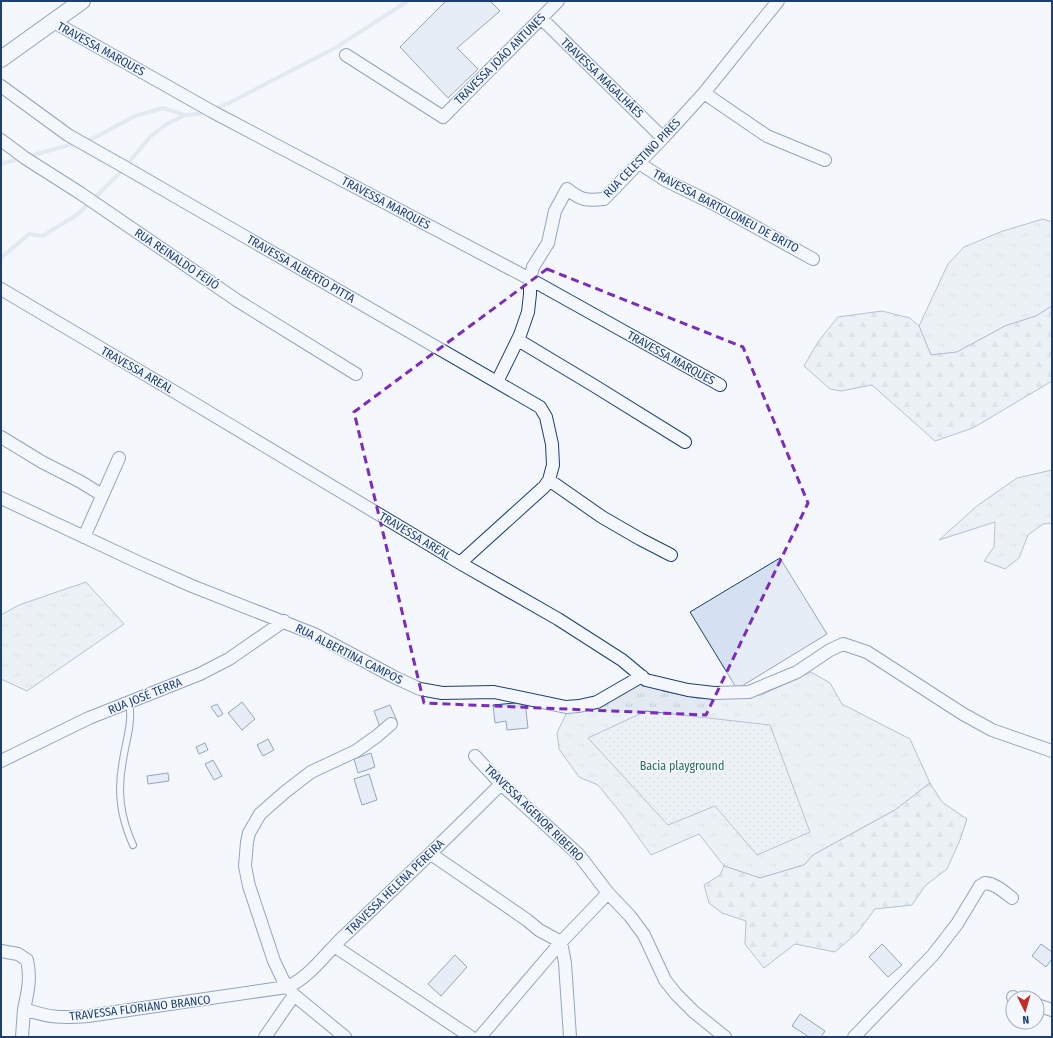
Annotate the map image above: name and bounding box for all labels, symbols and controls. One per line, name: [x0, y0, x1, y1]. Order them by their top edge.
street label: TRAVESSA JOÃO ANTUNES: [451, 10, 548, 107]
street label: TRAVESSA MARQUES: [55, 19, 147, 79]
street label: TRAVESSA MAGALHÃES: [558, 34, 647, 121]
street label: RUA CELESTINO PIRES: [601, 116, 683, 200]
street label: TRAVESSA BARTOLOMEU DE BRITO: [651, 167, 801, 255]
street label: TRAVESSA MARQUES: [339, 174, 433, 232]
street label: RUA REINALDO FEIJÓ: [132, 225, 222, 292]
street label: TRAVESSA ALBERTO PITTA: [244, 232, 358, 306]
street label: TRAVESSA MARQUES: [625, 328, 717, 388]
street label: TRAVESSA AREAL: [99, 344, 176, 397]
street label: TRAVESSA AREAL: [377, 509, 454, 563]
street label: RUA ALBERTINA CAMPOS: [293, 621, 405, 687]
street label: RUA JOSÉ TERRA: [106, 674, 185, 717]
park label: Bacia playground: [640, 759, 724, 773]
street label: TRAVESSA AGENOR RIBEIRO: [481, 762, 587, 864]
street label: TRAVESSA HELENA PEREIRA: [343, 836, 447, 938]
north arrow: [1005, 990, 1045, 1030]
street label: TRAVESSA FLORIANO BRANCO: [69, 992, 211, 1024]
text: N: [1022, 1013, 1030, 1026]

